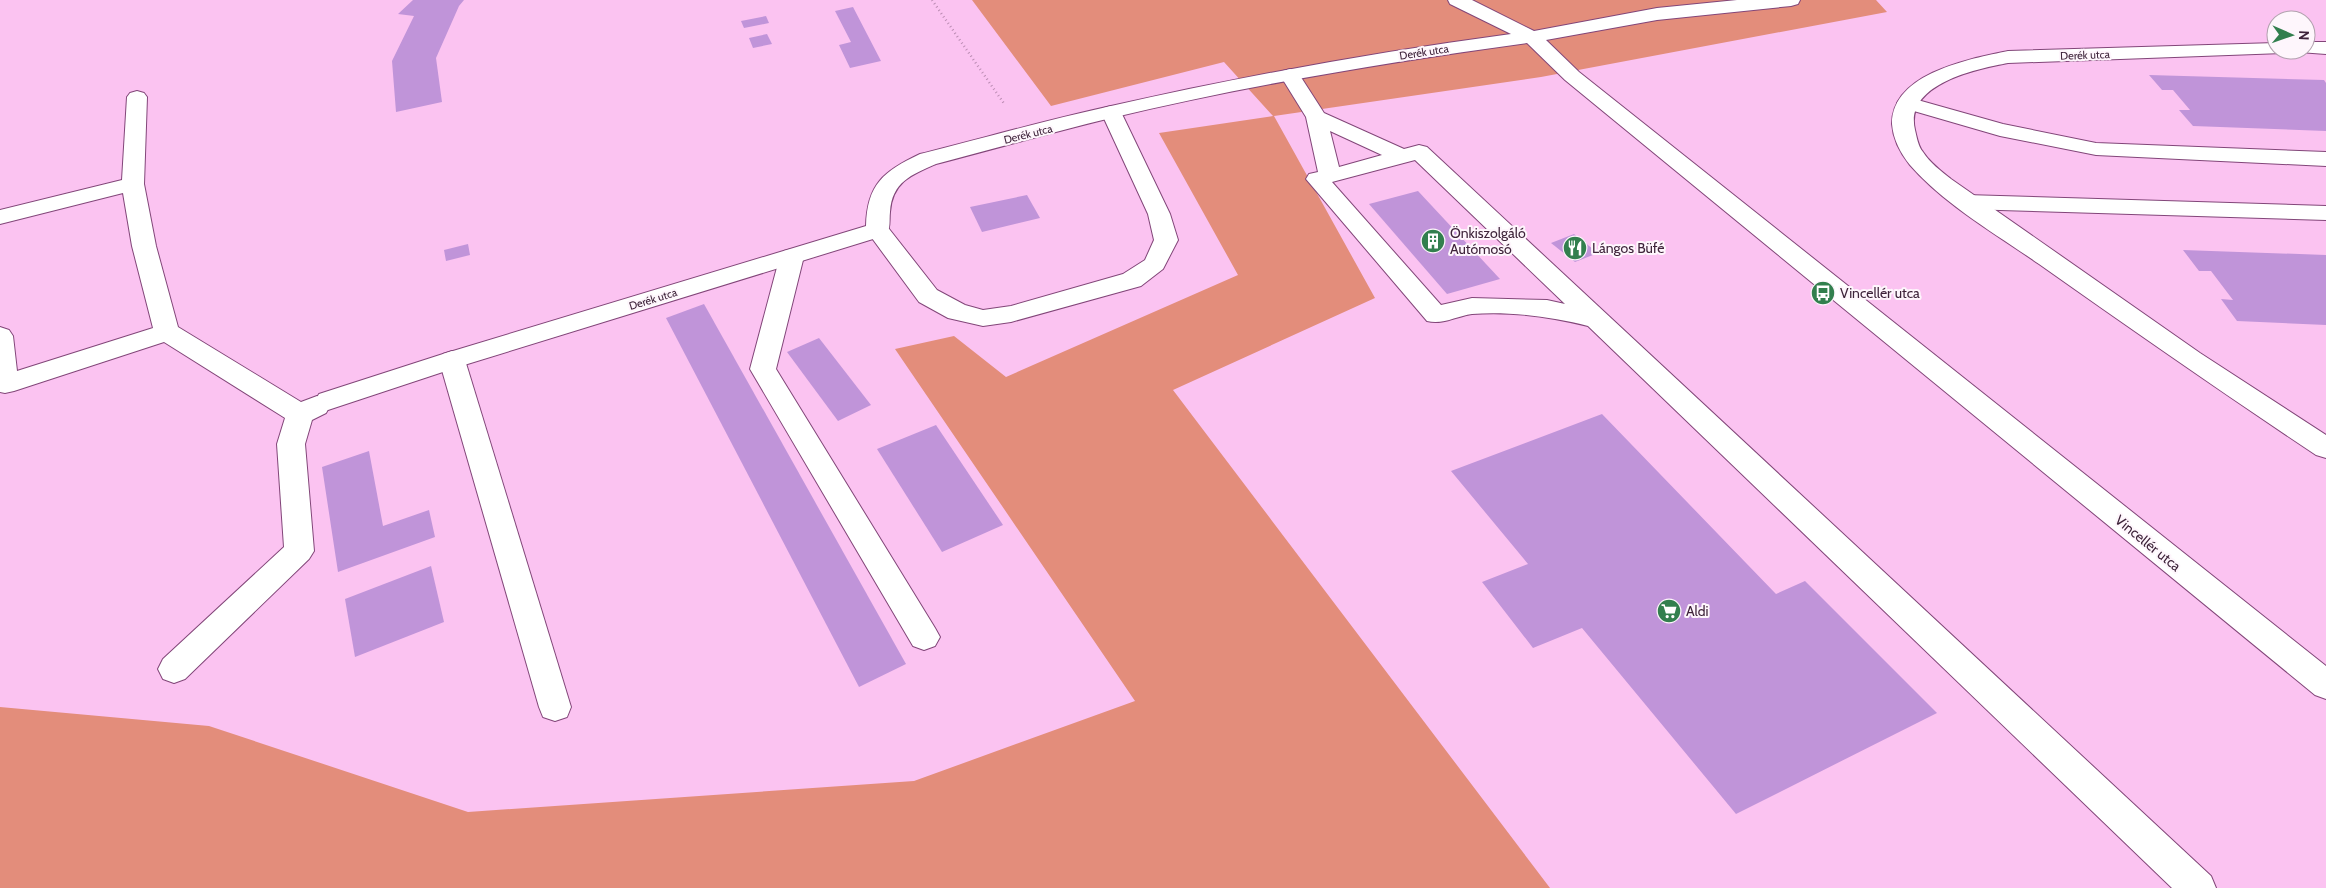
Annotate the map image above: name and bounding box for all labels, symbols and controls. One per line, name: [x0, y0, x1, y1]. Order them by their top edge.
north arrow: [2266, 10, 2316, 60]
text: N: [2295, 30, 2313, 41]
street label: Derék utca: [1398, 41, 1450, 63]
street label: Derék utca: [2060, 47, 2111, 63]
street label: Derék utca: [1002, 121, 1054, 147]
place label: Önkiszolgáló Autómosó: [1450, 224, 1526, 258]
building icon: Önkiszolgáló Autómosó: [1420, 228, 1446, 254]
restaurant icon: Lángos Büfé: [1562, 235, 1588, 261]
place label: Lángos Büfé: [1592, 239, 1664, 257]
bus stop icon: Vincellér utca: [1810, 280, 1836, 306]
place label: Vincellér utca: [1840, 284, 1920, 302]
street label: Derék utca: [627, 285, 679, 313]
street label: Vincellér utca: [2111, 511, 2185, 575]
supermarket icon: Aldi: [1656, 598, 1682, 624]
place label: Aldi: [1686, 602, 1709, 620]

